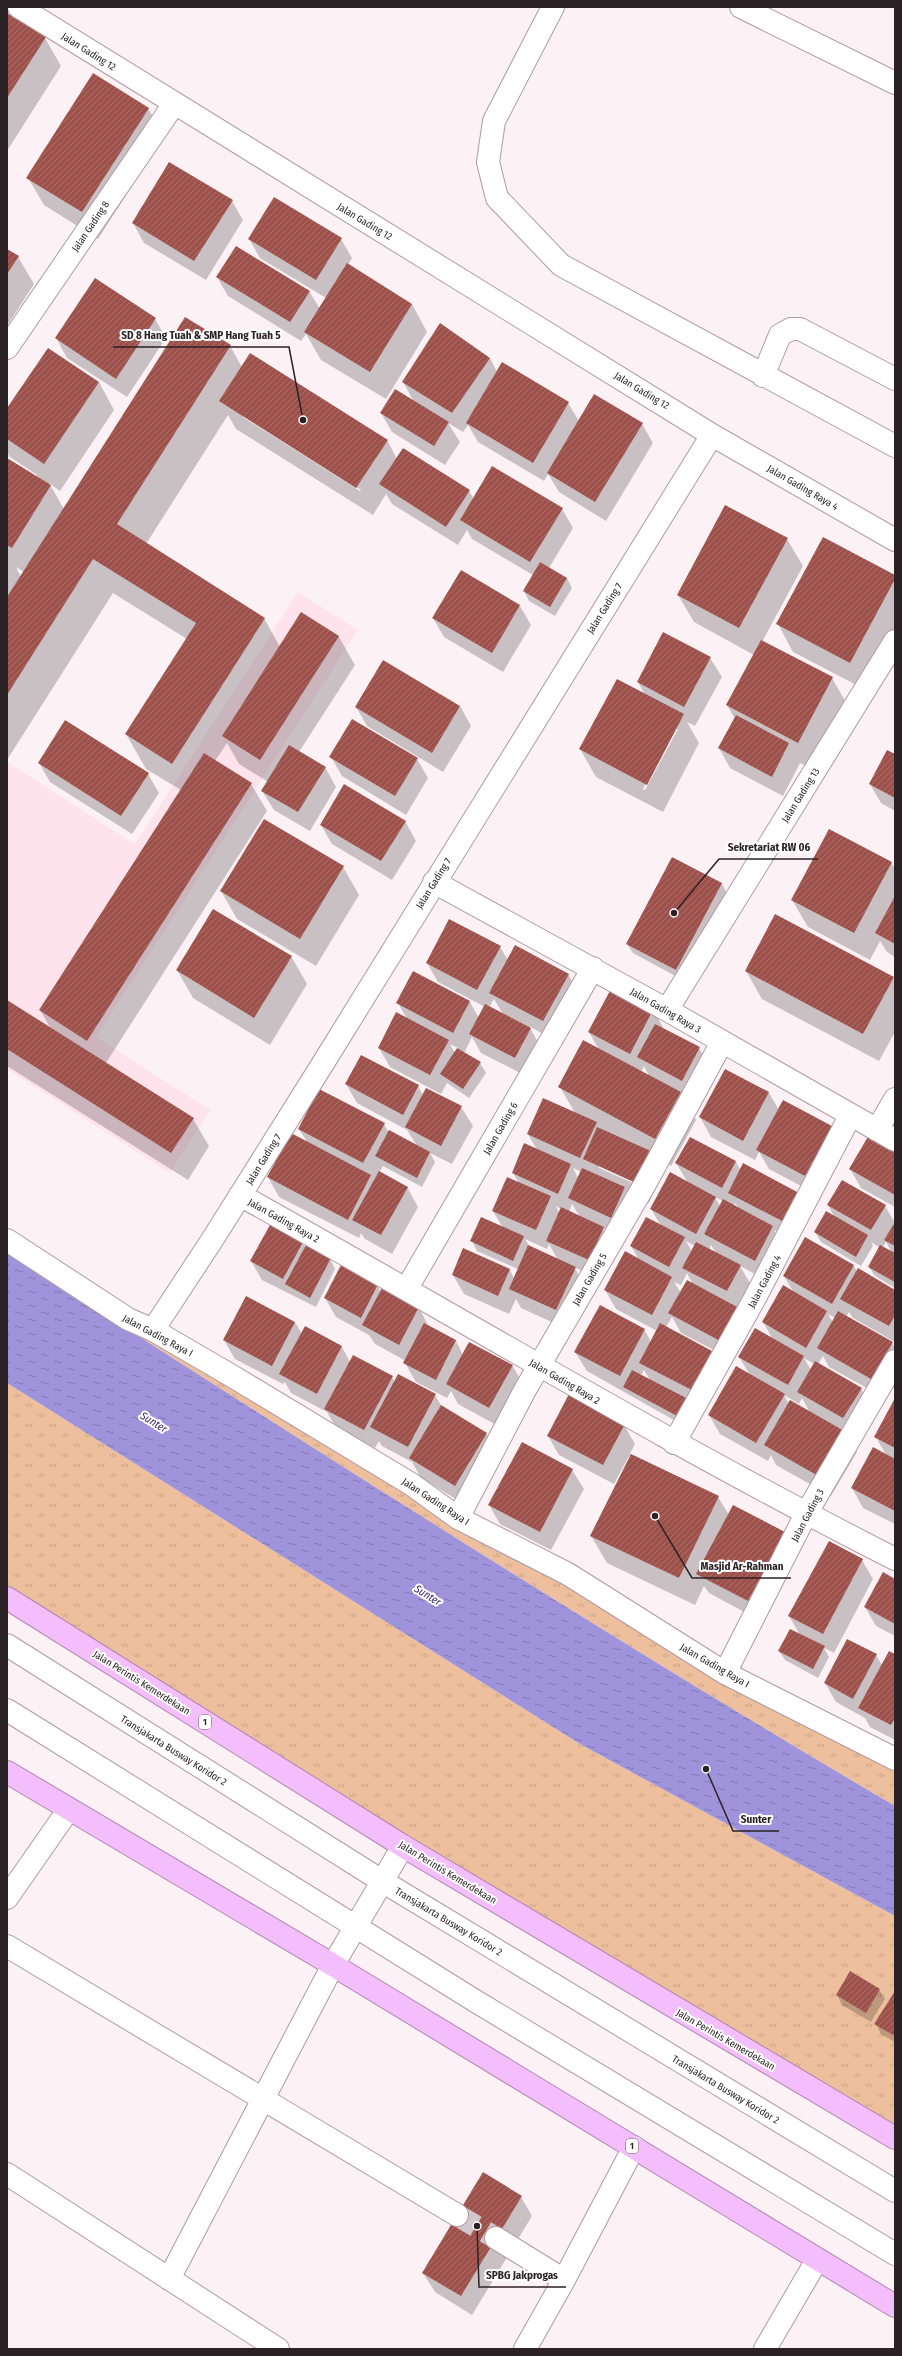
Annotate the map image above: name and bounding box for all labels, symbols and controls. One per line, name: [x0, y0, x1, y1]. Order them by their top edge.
street label: Jalan Gading 12: [59, 30, 118, 74]
street label: Jalan Gading 8: [70, 199, 112, 254]
street label: Jalan Gading 12: [335, 201, 395, 243]
callout: SD 8 Hang Tuah & SMP Hang Tuah 5: [113, 324, 289, 347]
text: SD 8 Hang Tuah & SMP Hang Tuah 5: [121, 329, 281, 342]
street label: Jalan Gading 12: [612, 370, 672, 412]
street label: Jalan Gading Raya 4: [765, 463, 840, 513]
street label: Jalan Gading 7: [585, 581, 625, 636]
street label: Jalan Gading 13: [779, 766, 823, 825]
callout: Sekretariat RW 06: [719, 836, 818, 859]
text: Sekretariat RW 06: [728, 841, 811, 854]
street label: Jalan Gading 7: [414, 856, 454, 911]
street label: Jalan Gading Raya 3: [628, 986, 703, 1036]
street label: Jalan Gading 6: [481, 1100, 521, 1157]
street label: Jalan Gading 7: [244, 1132, 284, 1187]
street label: Jalan Gading Raya 2: [246, 1196, 322, 1246]
street label: Jalan Gading 5: [570, 1251, 610, 1308]
street label: Jalan Gading 4: [746, 1253, 784, 1310]
street label: Jalan Gading Raya I: [120, 1312, 195, 1359]
street label: Jalan Gading Raya 2: [527, 1357, 602, 1407]
water label: Sunter: [137, 1409, 171, 1436]
street label: Jalan Gading Raya I: [400, 1476, 471, 1528]
street label: Jalan Gading 3: [789, 1487, 827, 1544]
callout: Masjid Ar-Rahman: [692, 1555, 791, 1578]
text: Masjid Ar-Rahman: [701, 1560, 784, 1573]
water label: Sunter: [411, 1582, 445, 1609]
street label: Jalan Gading Raya I: [678, 1641, 751, 1691]
street label: Jalan Perintis Kemerdekaan: [91, 1648, 192, 1718]
street label: Transjakarta Busway Koridor 2: [118, 1713, 229, 1789]
road number: 1: [199, 1715, 211, 1729]
callout: Sunter: [733, 1808, 779, 1831]
text: Sunter: [741, 1813, 772, 1826]
street label: Jalan Perintis Kemerdekaan: [396, 1839, 499, 1907]
street label: Transjakarta Busway Koridor 2: [393, 1885, 505, 1959]
street label: Jalan Perintis Kemerdekaan: [674, 2007, 777, 2073]
street label: Transjakarta Busway Koridor 2: [670, 2053, 782, 2127]
road number: 1: [626, 2139, 638, 2153]
callout: SPBG Jakprogas: [479, 2264, 566, 2287]
text: SPBG Jakprogas: [486, 2269, 558, 2282]

